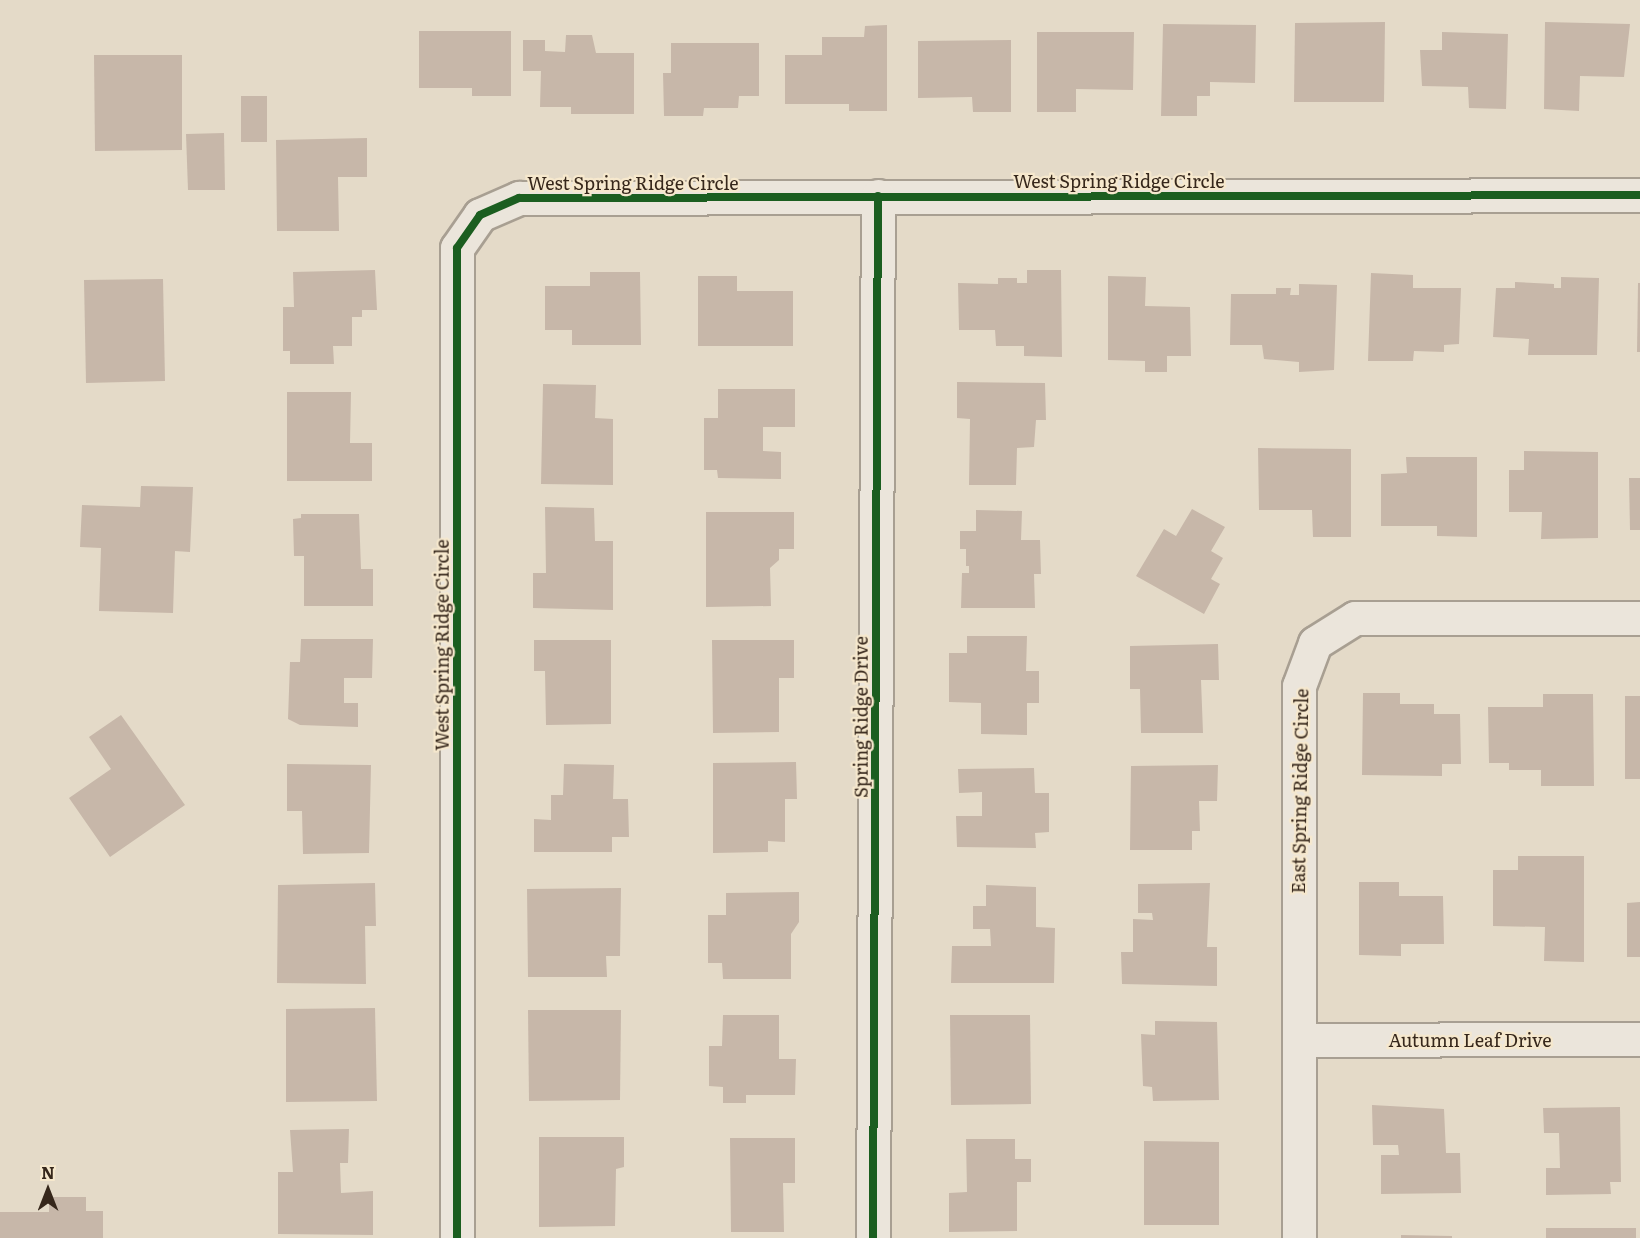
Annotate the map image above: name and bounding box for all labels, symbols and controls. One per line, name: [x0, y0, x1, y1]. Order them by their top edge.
street label: West Spring Ridge Circle: [1013, 170, 1225, 192]
street label: West Spring Ridge Circle: [527, 172, 739, 194]
street label: West Spring Ridge Circle: [431, 539, 453, 751]
street label: Spring Ridge Drive: [850, 636, 872, 798]
street label: East Spring Ridge Circle: [1287, 688, 1313, 894]
street label: Autumn Leaf Drive: [1388, 1029, 1552, 1051]
north arrow: [18, 1160, 78, 1220]
text: N: [41, 1160, 55, 1184]

